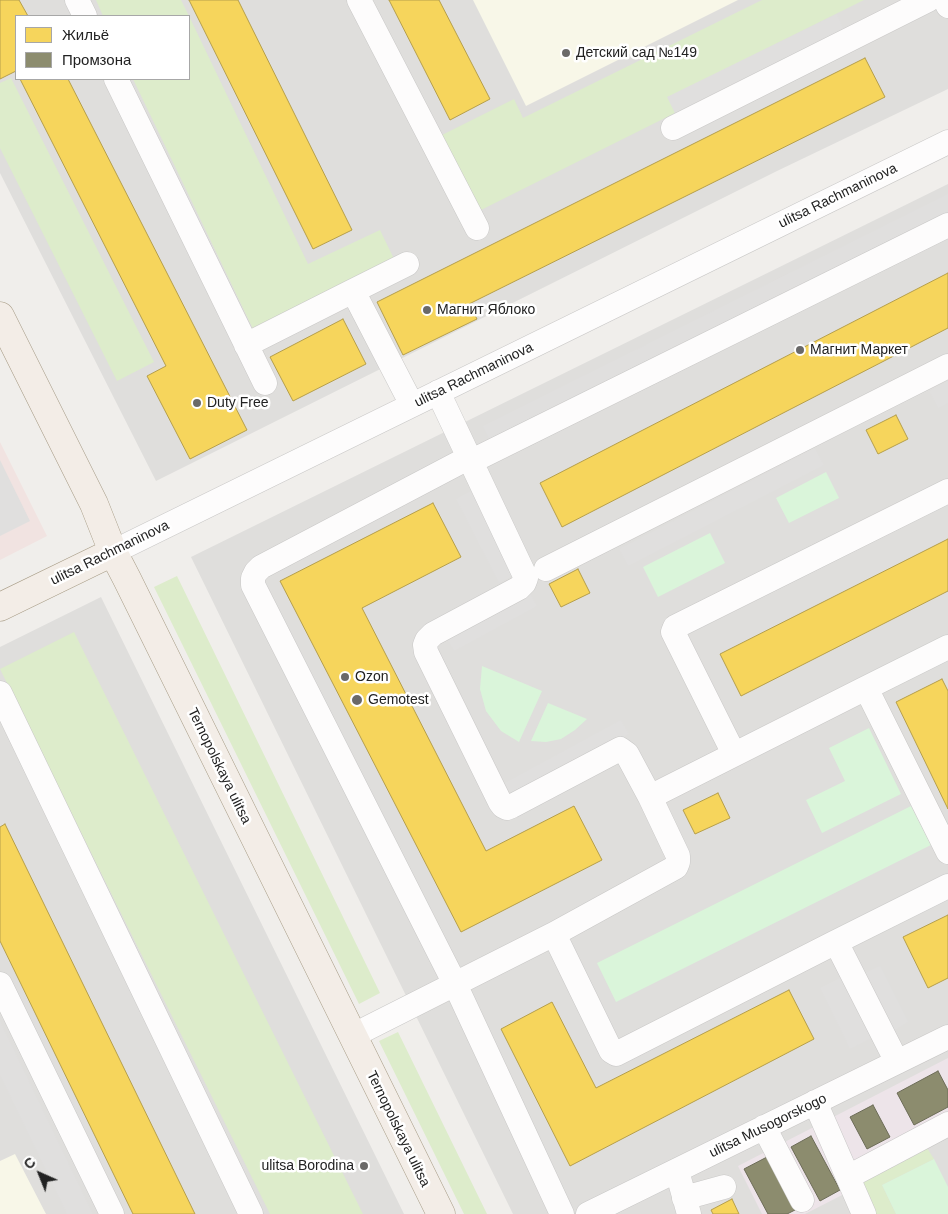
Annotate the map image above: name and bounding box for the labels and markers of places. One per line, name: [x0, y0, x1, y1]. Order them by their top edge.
place label: Детский сад №149: [576, 45, 697, 61]
marker: Детский сад №149: [560, 47, 572, 59]
place label: Магнит Яблоко: [437, 302, 535, 318]
marker: Магнит Яблоко: [421, 304, 433, 316]
place label: Магнит Маркет: [810, 342, 908, 358]
marker: Магнит Маркет: [794, 344, 806, 356]
place label: Duty Free: [207, 395, 268, 411]
marker: Duty Free: [191, 397, 203, 409]
place label: Ozon: [355, 669, 388, 685]
marker: Ozon: [339, 671, 351, 683]
place label: Gemotest: [368, 692, 429, 708]
marker: Gemotest: [350, 693, 364, 707]
place label: ulitsa Borodina: [261, 1158, 354, 1174]
marker: ulitsa Borodina: [358, 1160, 370, 1172]

